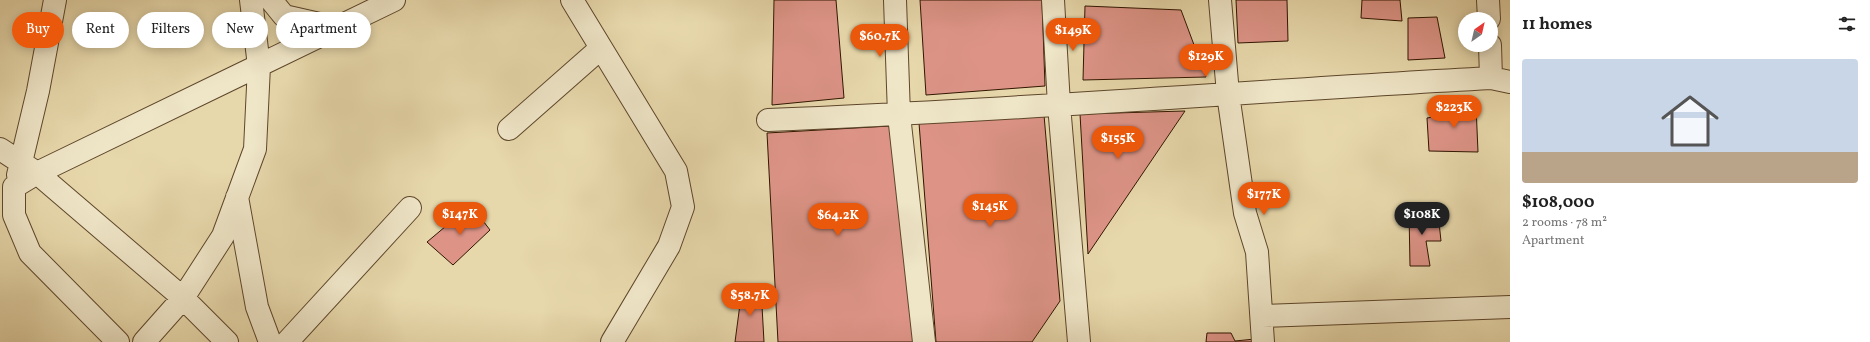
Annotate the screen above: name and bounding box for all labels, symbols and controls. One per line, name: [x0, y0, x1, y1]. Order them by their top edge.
chip: Buy: [12, 12, 64, 48]
chip: Rent: [72, 12, 129, 48]
chip: Filters: [137, 12, 204, 48]
chip: New: [212, 12, 268, 48]
chip: Apartment: [276, 12, 371, 48]
north arrow: [1458, 12, 1498, 52]
map controls: [1458, 12, 1498, 52]
text: 11 homes: [1522, 13, 1592, 36]
icon: filters: [1836, 13, 1858, 35]
pin: $149K: [1045, 18, 1101, 52]
text: $149K: [1055, 22, 1091, 40]
pin: $60.7K: [847, 24, 913, 58]
text: $60.7K: [859, 28, 901, 46]
pin: $129K: [1178, 44, 1234, 78]
text: $129K: [1188, 48, 1224, 66]
icon: home: [1654, 85, 1726, 157]
pin: $223K: [1426, 95, 1482, 129]
text: $223K: [1436, 99, 1472, 117]
pin: $155K: [1090, 126, 1146, 160]
text: $155K: [1101, 130, 1135, 148]
pin: $177K: [1236, 182, 1292, 216]
text: $177K: [1247, 186, 1281, 204]
text: $108,000: [1522, 191, 1594, 214]
pin: $145K: [962, 194, 1018, 228]
text: $145K: [972, 198, 1008, 216]
pin: $147K: [432, 202, 488, 236]
pin: $108K: [1394, 202, 1450, 236]
pin: $64.2K: [805, 203, 871, 237]
text: $147K: [442, 206, 478, 224]
text: $108K: [1404, 206, 1441, 224]
text: $64.2K: [817, 207, 859, 225]
text: 2 rooms · 78 m²: [1522, 214, 1607, 232]
text: Apartment: [1522, 232, 1585, 250]
pin: $58.7K: [717, 283, 783, 317]
text: $58.7K: [730, 287, 770, 305]

